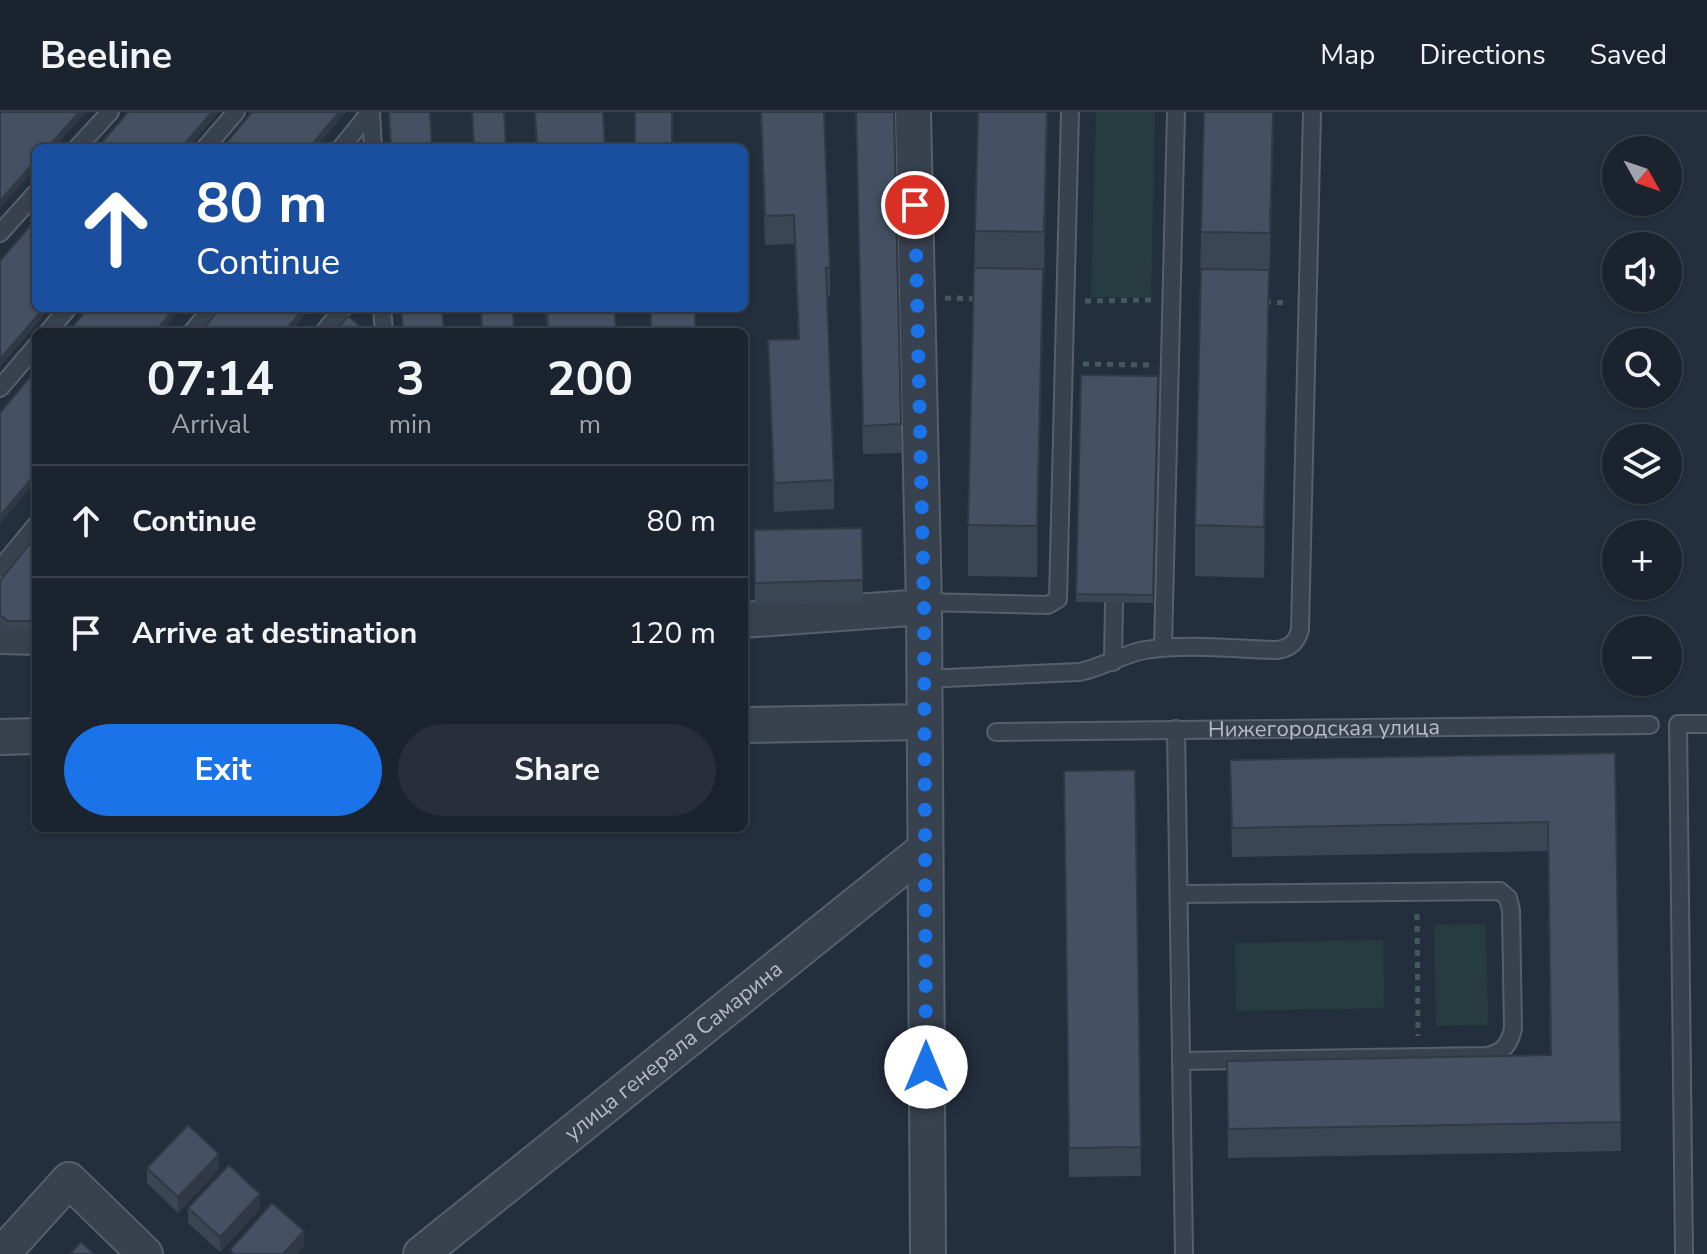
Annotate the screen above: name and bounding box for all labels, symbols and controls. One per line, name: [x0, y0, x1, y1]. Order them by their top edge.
text: Beeline: [40, 30, 172, 81]
text: Map: [1320, 36, 1375, 74]
text: Directions: [1419, 36, 1546, 74]
text: Saved: [1590, 36, 1667, 74]
north arrow: [1602, 136, 1682, 216]
map controls: [1602, 136, 1682, 696]
text: 80 m: [196, 165, 327, 242]
pin: [881, 171, 949, 239]
icon: ahead: [64, 176, 168, 280]
icon: arrive: [893, 183, 937, 227]
button: sound: [1602, 232, 1682, 312]
text: Continue: [196, 238, 340, 287]
button: search: [1602, 328, 1682, 408]
text: 07:14: [147, 346, 274, 412]
text: 3: [396, 346, 425, 412]
text: 200: [547, 346, 633, 412]
text: Arrival: [171, 407, 250, 442]
text: min: [389, 407, 432, 442]
text: m: [579, 407, 601, 442]
button: layers: [1602, 424, 1682, 504]
icon: ahead: [64, 499, 108, 543]
text: Continue: [132, 501, 257, 542]
text: 80 m: [647, 501, 716, 542]
button: +: [1602, 520, 1682, 600]
icon: arrive: [64, 611, 108, 655]
text: Arrive at destination: [132, 613, 417, 654]
text: 120 m: [629, 613, 716, 654]
button: −: [1602, 616, 1682, 696]
street label: Нижегородская улица: [1208, 712, 1440, 745]
button: Exit: [64, 724, 382, 816]
button: Share: [398, 724, 716, 816]
street label: улица генерала Самарина: [558, 954, 789, 1148]
position arrow: [884, 1025, 968, 1109]

